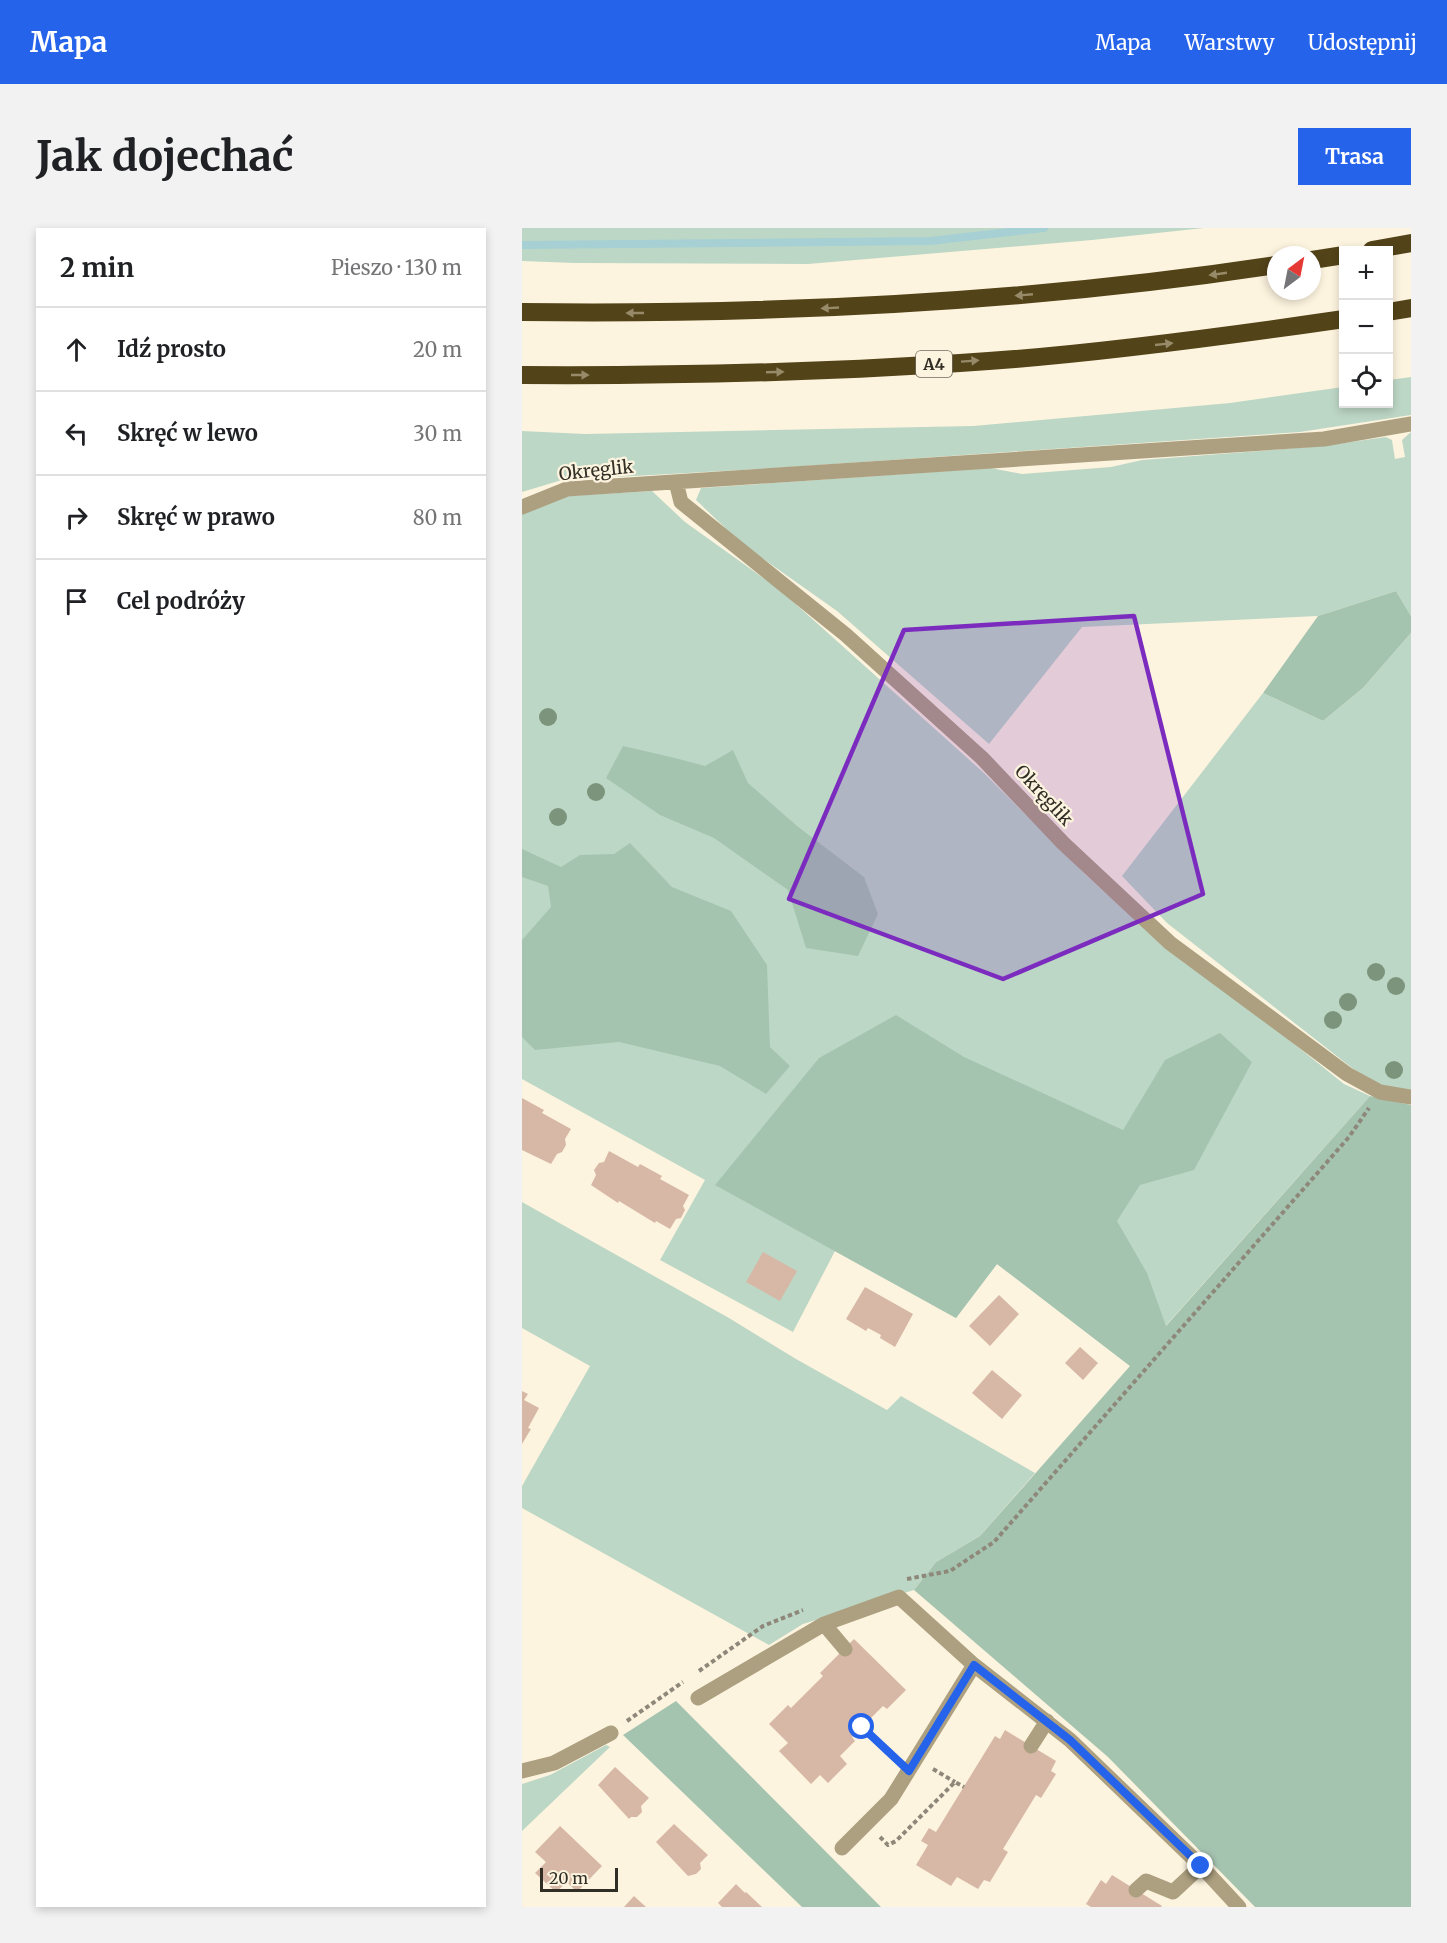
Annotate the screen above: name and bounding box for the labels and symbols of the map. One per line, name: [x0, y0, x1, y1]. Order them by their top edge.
north arrow: [1267, 246, 1321, 300]
one-way arrow: [1208, 269, 1227, 278]
one-way arrow: [1015, 290, 1034, 300]
one-way arrow: [820, 304, 839, 313]
one-way arrow: [625, 308, 644, 318]
one-way arrow: [1155, 339, 1174, 349]
road number: A4: [916, 351, 952, 377]
one-way arrow: [961, 357, 980, 366]
one-way arrow: [766, 368, 785, 377]
one-way arrow: [571, 370, 590, 380]
street label: Okręglik: [557, 455, 635, 485]
street label: Okręglik: [1010, 760, 1078, 831]
route start: [848, 1713, 874, 1739]
route end: [1187, 1852, 1213, 1878]
scale bar: [540, 1865, 618, 1892]

